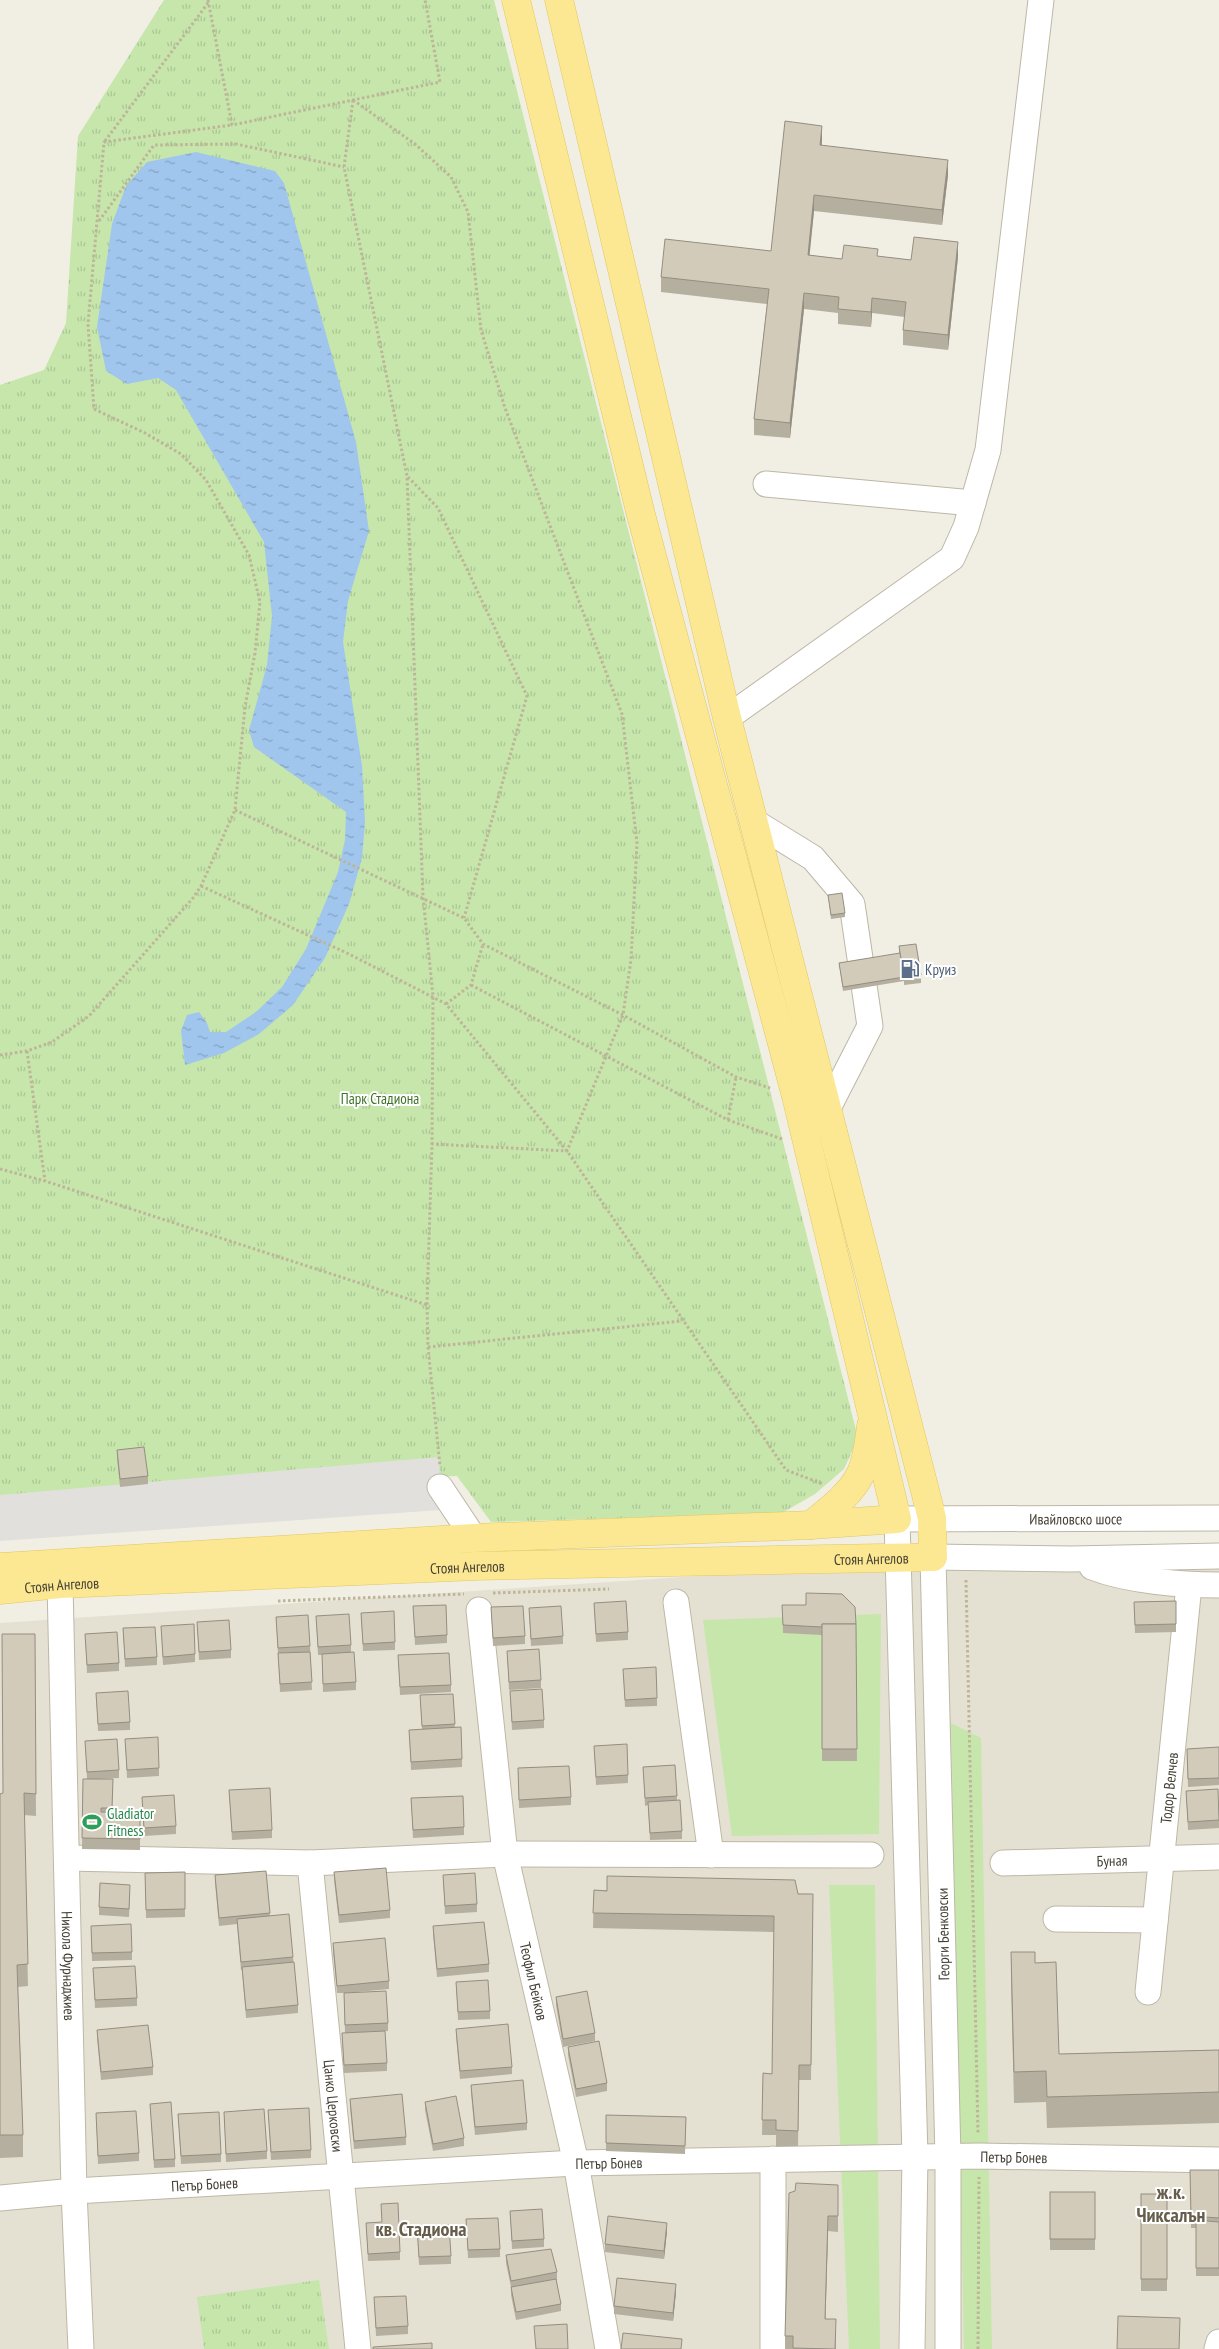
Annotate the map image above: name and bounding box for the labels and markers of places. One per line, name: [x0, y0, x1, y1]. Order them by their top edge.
fuel station icon: Круиз: [899, 958, 921, 980]
place label: Круиз: [925, 960, 956, 979]
place label: Gladiator Fitness: [107, 1804, 155, 1840]
sports icon: Gladiator Fitness: [81, 1811, 103, 1833]

